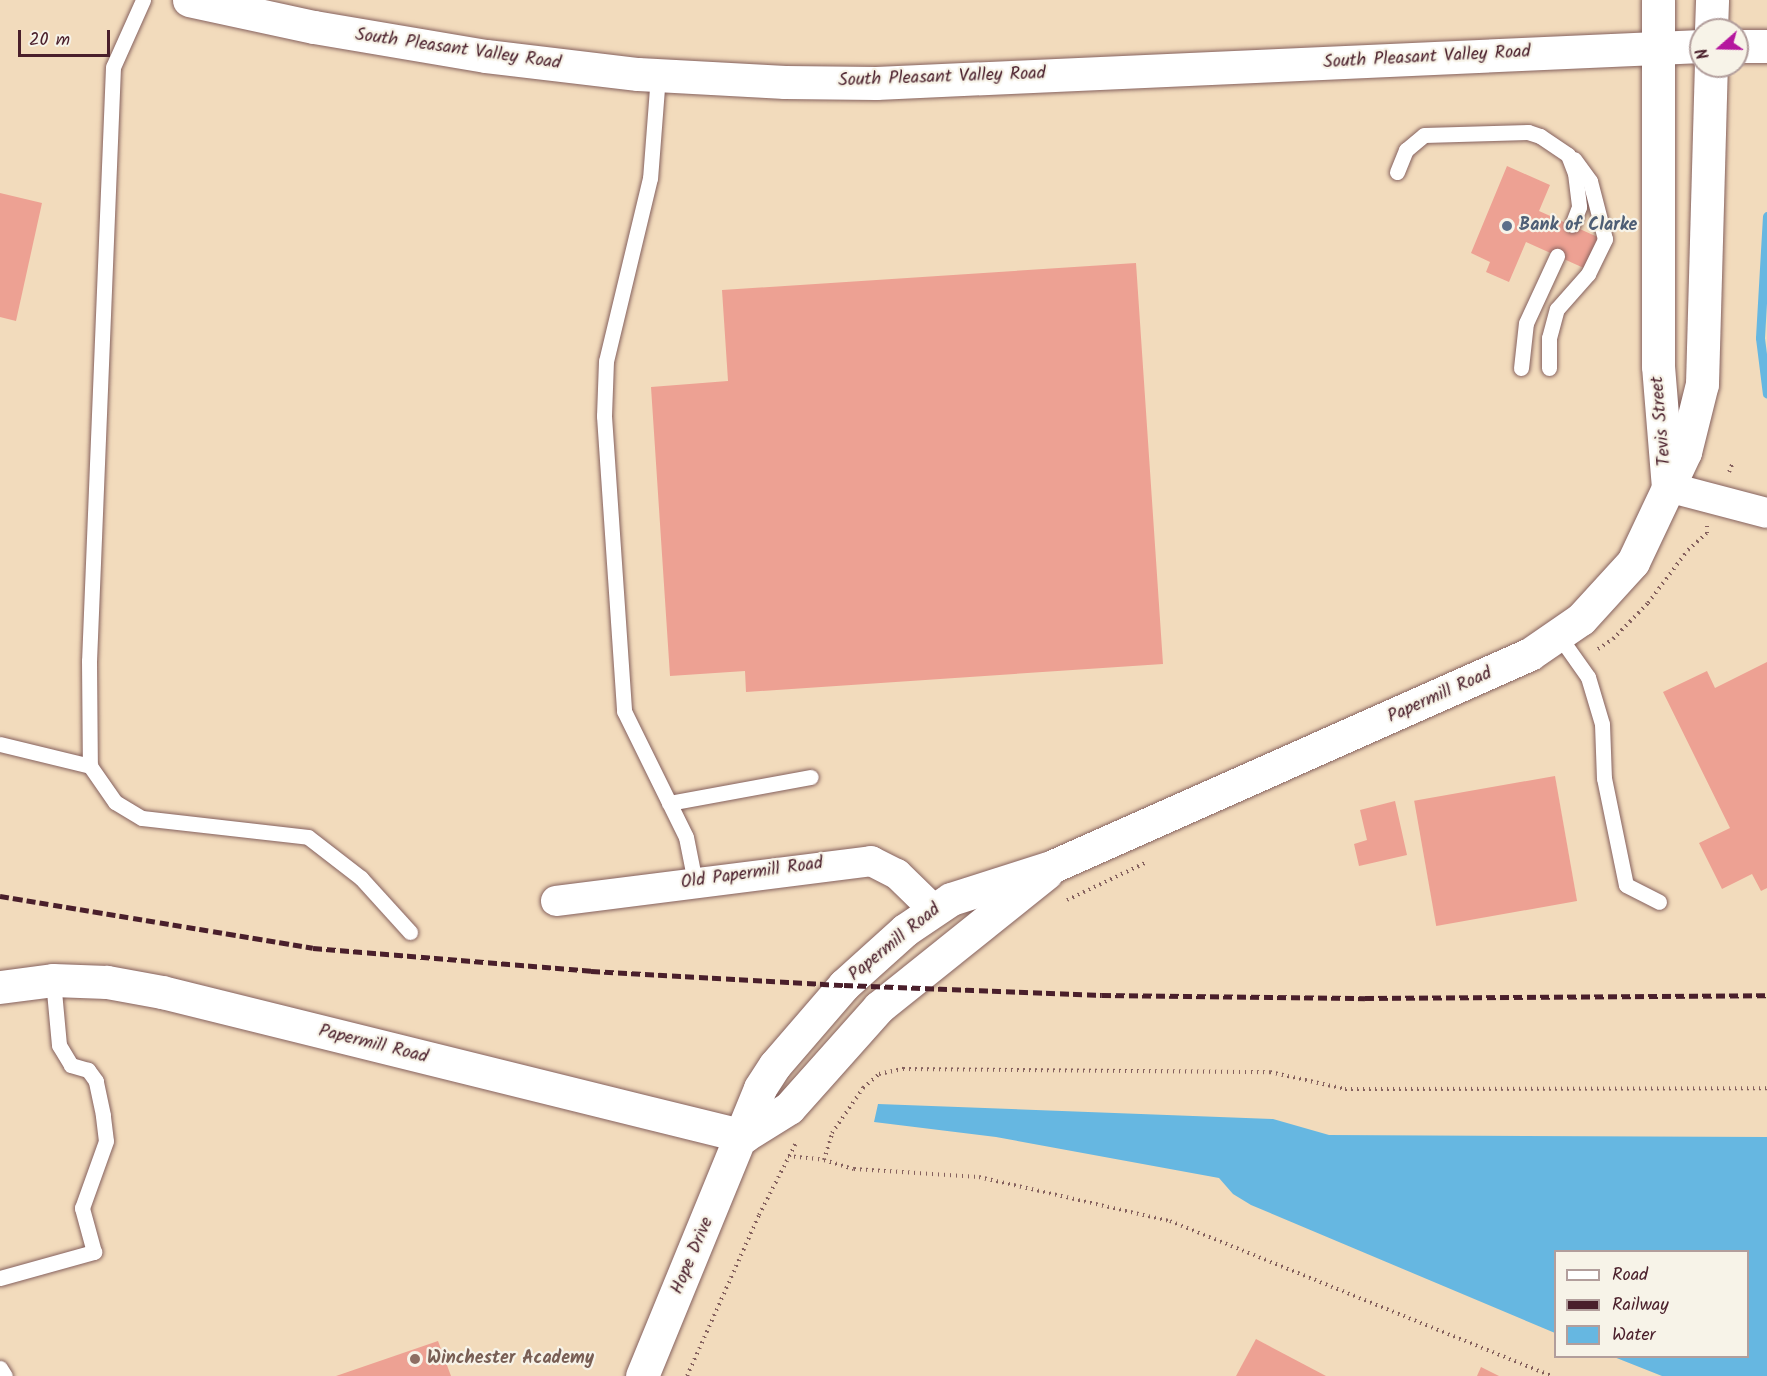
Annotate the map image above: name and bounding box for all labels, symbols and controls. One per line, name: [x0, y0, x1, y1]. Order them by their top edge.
scale bar: [21, 18, 112, 56]
north arrow: [1689, 18, 1749, 78]
street label: South Pleasant Valley Road: [354, 25, 562, 75]
text: 20 m: [29, 26, 70, 55]
street label: South Pleasant Valley Road: [1323, 42, 1531, 74]
text: N: [1690, 45, 1717, 63]
street label: South Pleasant Valley Road: [838, 64, 1046, 92]
place label: Bank of Clarke: [1519, 215, 1637, 237]
marker: Bank of Clarke: [1500, 219, 1514, 233]
street label: Tevis Street: [1647, 375, 1677, 467]
street label: Papermill Road: [1385, 663, 1495, 729]
street label: Old Papermill Road: [680, 853, 824, 895]
street label: Papermill Road: [845, 899, 945, 987]
street label: Papermill Road: [316, 1021, 430, 1069]
street label: Hope Drive: [667, 1214, 719, 1298]
legend: [1554, 1250, 1749, 1358]
text: Road: [1612, 1261, 1648, 1290]
text: Railway: [1612, 1291, 1669, 1320]
text: Water: [1612, 1321, 1656, 1350]
place label: Winchester Academy: [427, 1348, 594, 1370]
marker: Winchester Academy: [408, 1352, 422, 1366]

